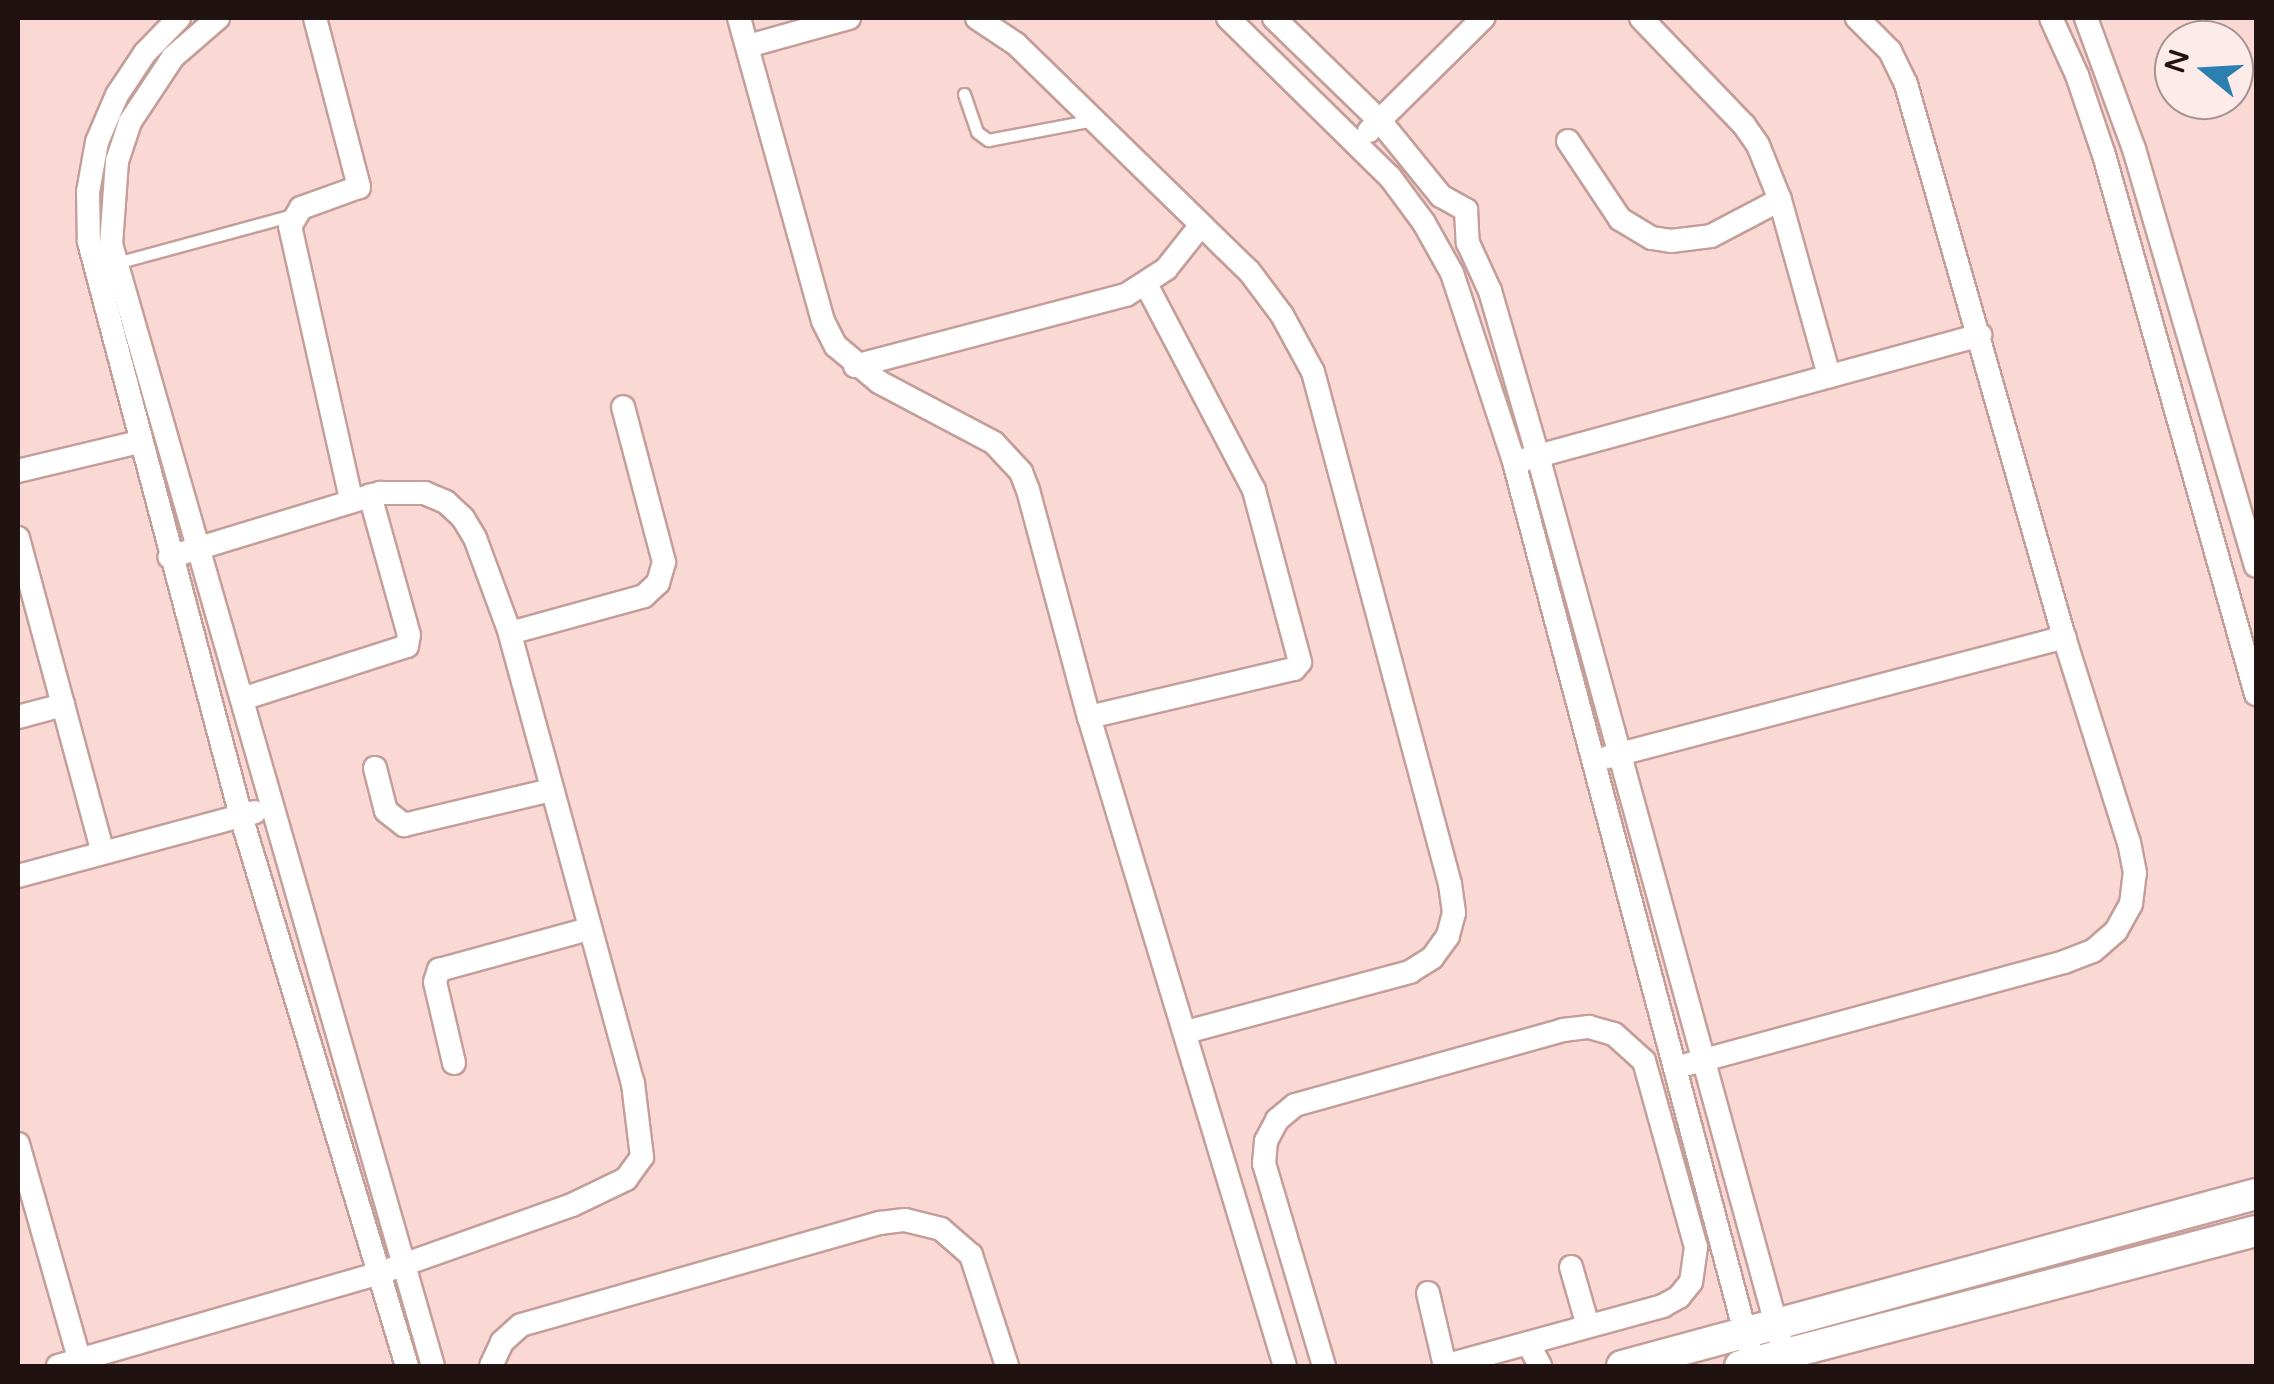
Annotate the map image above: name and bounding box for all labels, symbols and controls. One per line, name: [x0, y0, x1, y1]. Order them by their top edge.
north arrow: [2154, 20, 2254, 120]
text: N: [2158, 45, 2197, 77]

